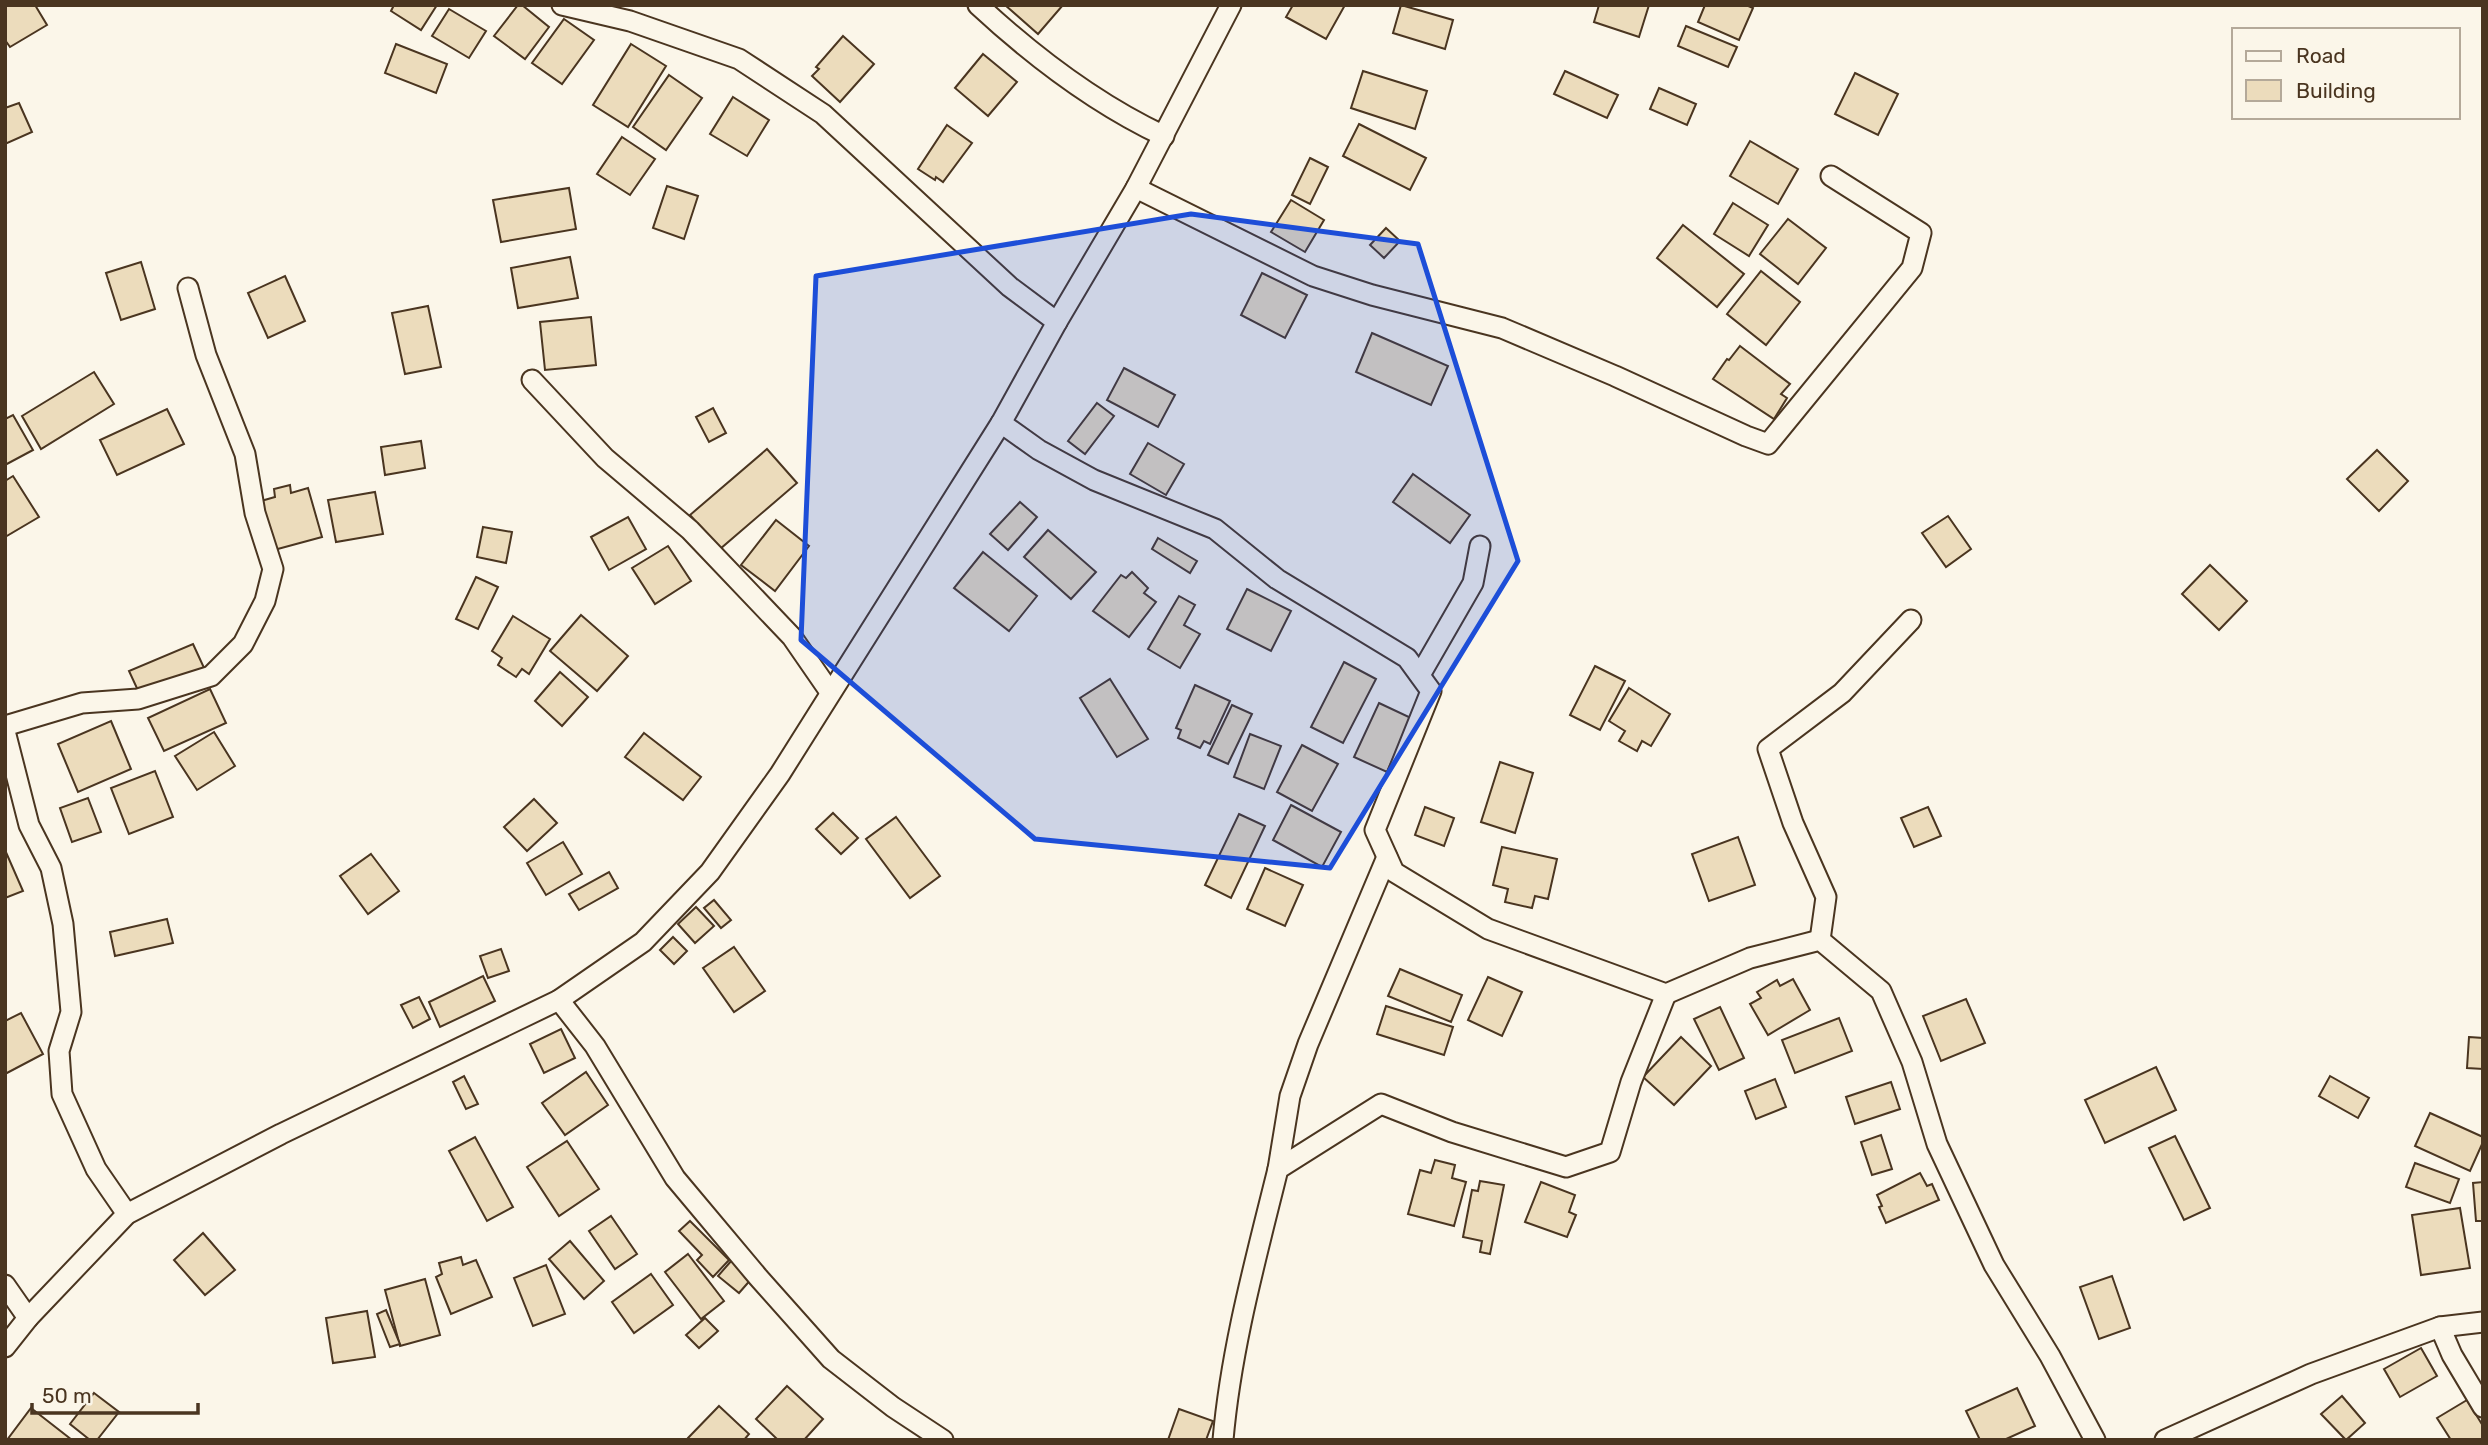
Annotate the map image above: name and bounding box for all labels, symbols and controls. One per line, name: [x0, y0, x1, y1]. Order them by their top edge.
legend: [2232, 28, 2460, 119]
text: Road: [2296, 43, 2346, 68]
text: Building: [2296, 78, 2376, 103]
scale bar: [32, 1372, 198, 1416]
text: 50 m: [42, 1383, 92, 1408]

